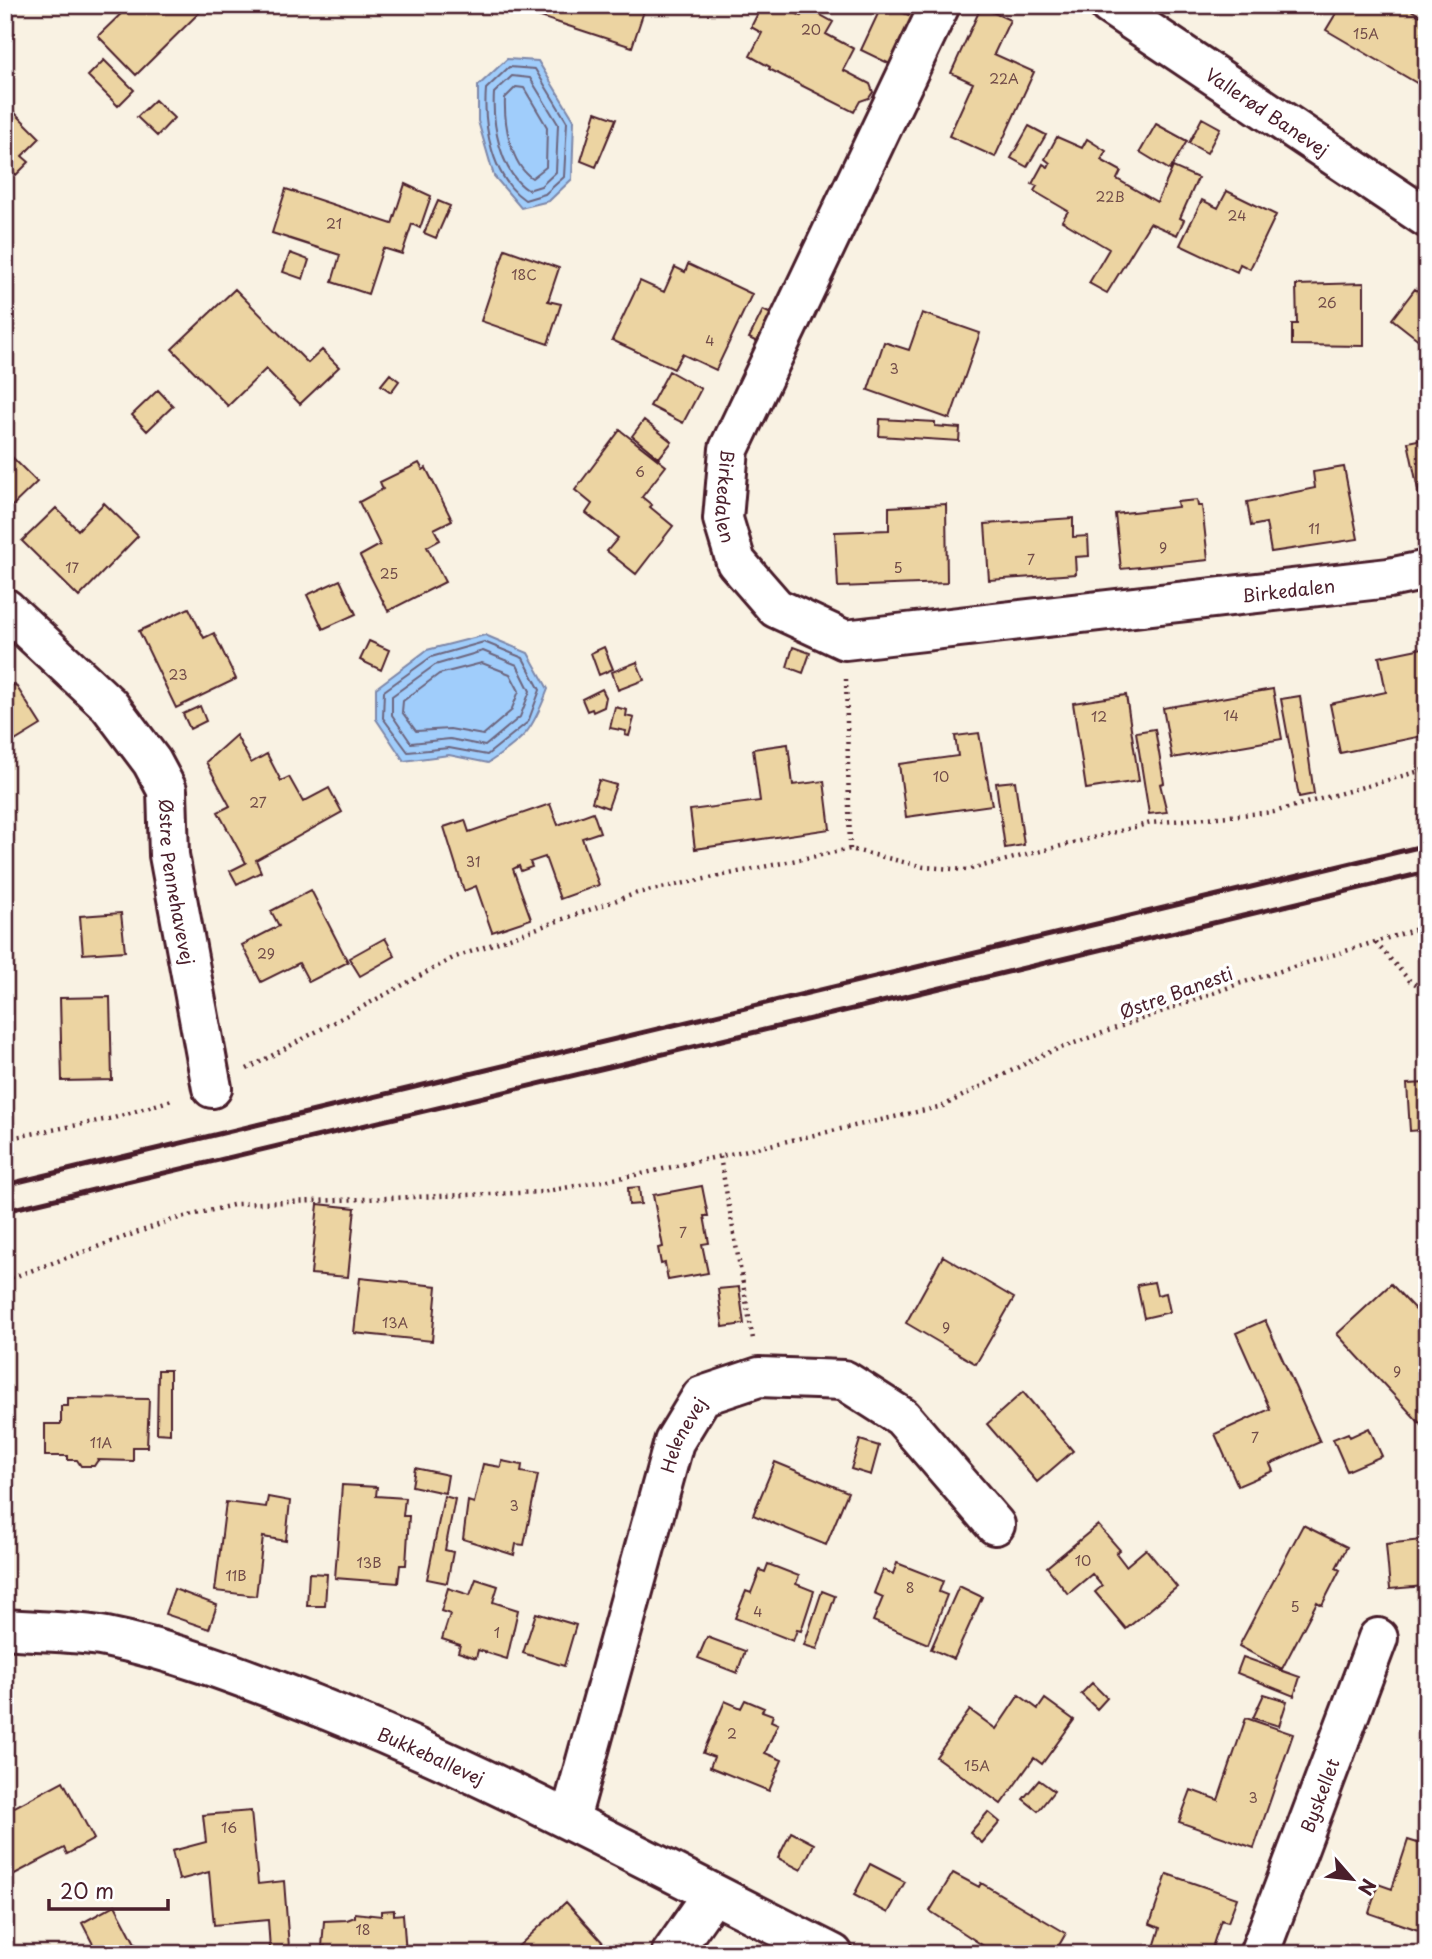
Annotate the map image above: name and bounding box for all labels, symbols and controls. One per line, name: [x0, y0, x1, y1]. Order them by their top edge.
house number: 20: [801, 19, 821, 40]
house number: 15A: [1353, 23, 1379, 44]
street label: Vallerød Banevej: [1201, 60, 1335, 162]
house number: 22A: [989, 68, 1019, 89]
house number: 22B: [1095, 186, 1125, 207]
house number: 24: [1228, 205, 1246, 226]
house number: 21: [326, 213, 342, 234]
house number: 18C: [511, 264, 537, 285]
house number: 26: [1317, 292, 1337, 313]
house number: 4: [705, 330, 715, 351]
house number: 3: [889, 358, 899, 379]
street label: Birkedalen: [709, 448, 743, 546]
house number: 6: [635, 461, 645, 482]
house number: 11: [1308, 518, 1320, 539]
house number: 9: [1159, 537, 1167, 558]
house number: 7: [1027, 549, 1035, 570]
house number: 17: [65, 557, 79, 578]
house number: 5: [893, 557, 903, 578]
house number: 25: [380, 563, 398, 584]
street label: Birkedalen: [1240, 571, 1336, 608]
house number: 23: [169, 664, 187, 685]
house number: 14: [1223, 705, 1239, 726]
house number: 12: [1091, 706, 1107, 727]
house number: 10: [933, 766, 949, 787]
house number: 27: [249, 792, 267, 813]
street label: Østre Pennehavevej: [154, 798, 202, 967]
house number: 31: [466, 851, 480, 872]
house number: 29: [257, 943, 275, 964]
street label: Østre Banesti: [1116, 959, 1236, 1025]
house number: 7: [679, 1222, 687, 1243]
house number: 13A: [382, 1312, 408, 1333]
house number: 9: [942, 1317, 950, 1338]
house number: 9: [1393, 1361, 1401, 1382]
street label: Helenevej: [653, 1391, 712, 1476]
house number: 7: [1251, 1427, 1259, 1448]
house number: 11A: [90, 1432, 113, 1453]
house number: 3: [509, 1495, 519, 1516]
house number: 10: [1075, 1550, 1091, 1571]
house number: 13B: [357, 1552, 381, 1573]
house number: 11B: [226, 1565, 247, 1586]
house number: 8: [906, 1577, 914, 1598]
house number: 5: [1290, 1596, 1300, 1617]
house number: 4: [753, 1601, 763, 1622]
house number: 1: [494, 1622, 500, 1643]
street label: Bukkeballevej: [374, 1719, 489, 1791]
house number: 2: [727, 1723, 737, 1744]
street label: Byskellet: [1293, 1754, 1345, 1836]
house number: 15A: [964, 1755, 990, 1776]
house number: 3: [1248, 1787, 1258, 1808]
house number: 16: [221, 1817, 237, 1838]
north arrow: [1316, 1843, 1386, 1913]
scale bar: [49, 1868, 168, 1912]
text: 20 m: [60, 1874, 114, 1906]
text: N: [1352, 1874, 1384, 1901]
house number: 18: [355, 1919, 371, 1940]

